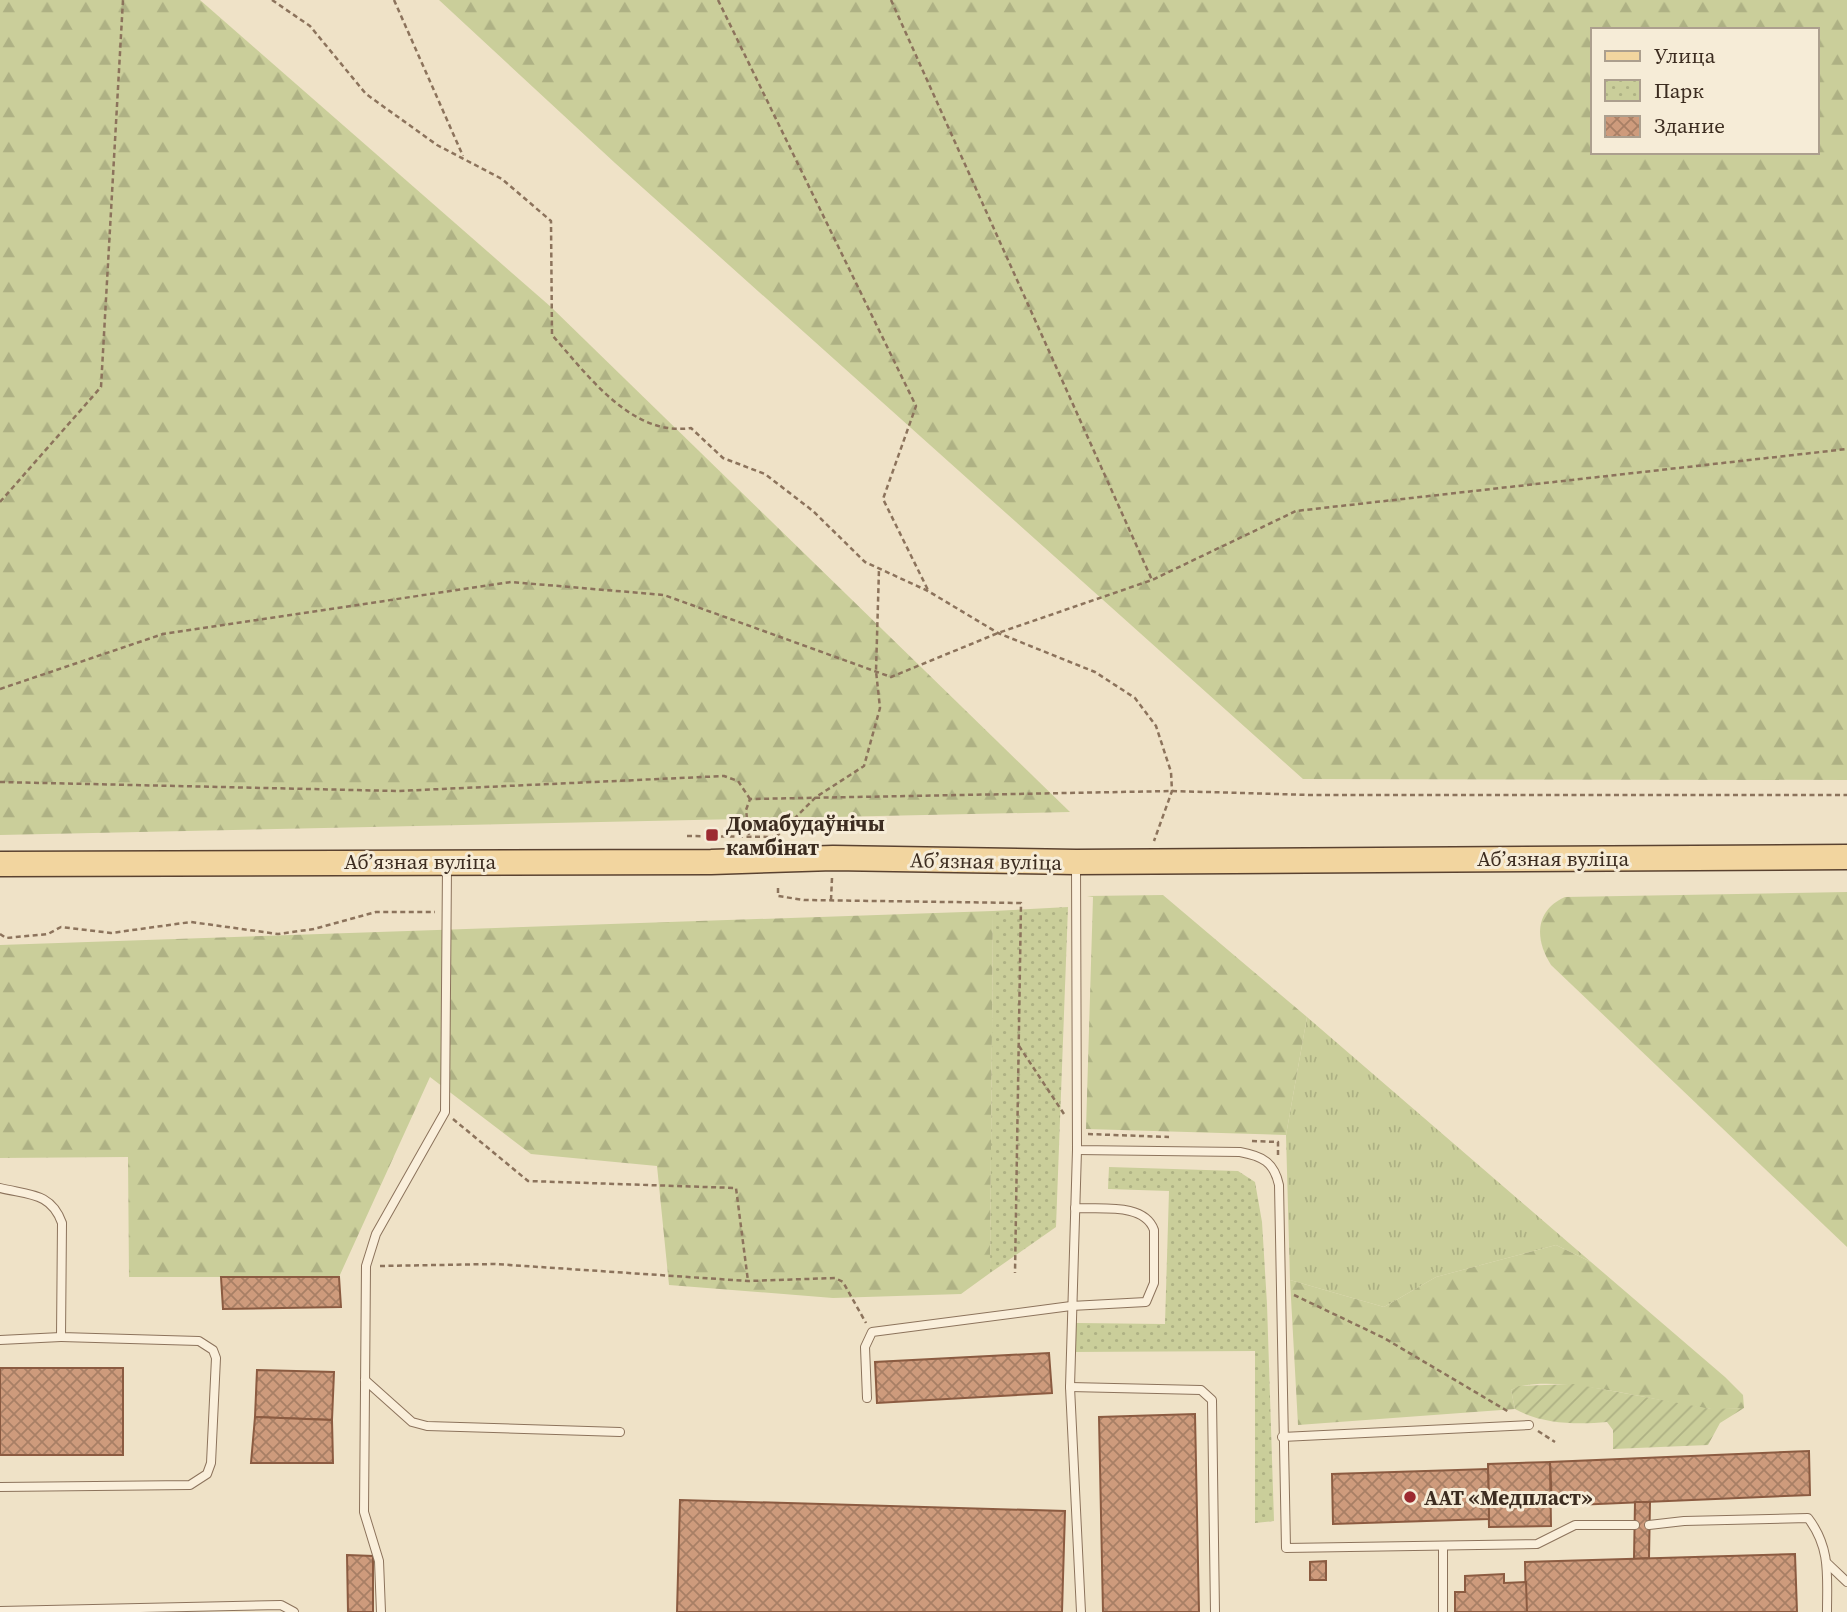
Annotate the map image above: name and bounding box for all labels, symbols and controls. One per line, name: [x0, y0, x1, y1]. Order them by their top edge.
legend: [1591, 28, 1819, 154]
text: Улица: [1654, 41, 1716, 70]
text: Парк: [1654, 76, 1704, 105]
text: Здание: [1654, 111, 1725, 140]
place label: Домабудаўнічы камбінат: [726, 809, 885, 862]
marker: Домабудаўнічы камбінат: [704, 827, 720, 843]
street label: Абʼязная вуліца: [1477, 844, 1629, 873]
street label: Абʼязная вуліца: [910, 845, 1063, 877]
street label: Абʼязная вуліца: [344, 847, 496, 876]
place label: ААТ «Медпласт»: [1424, 1483, 1593, 1512]
marker: ААТ «Медпласт»: [1402, 1489, 1418, 1505]

